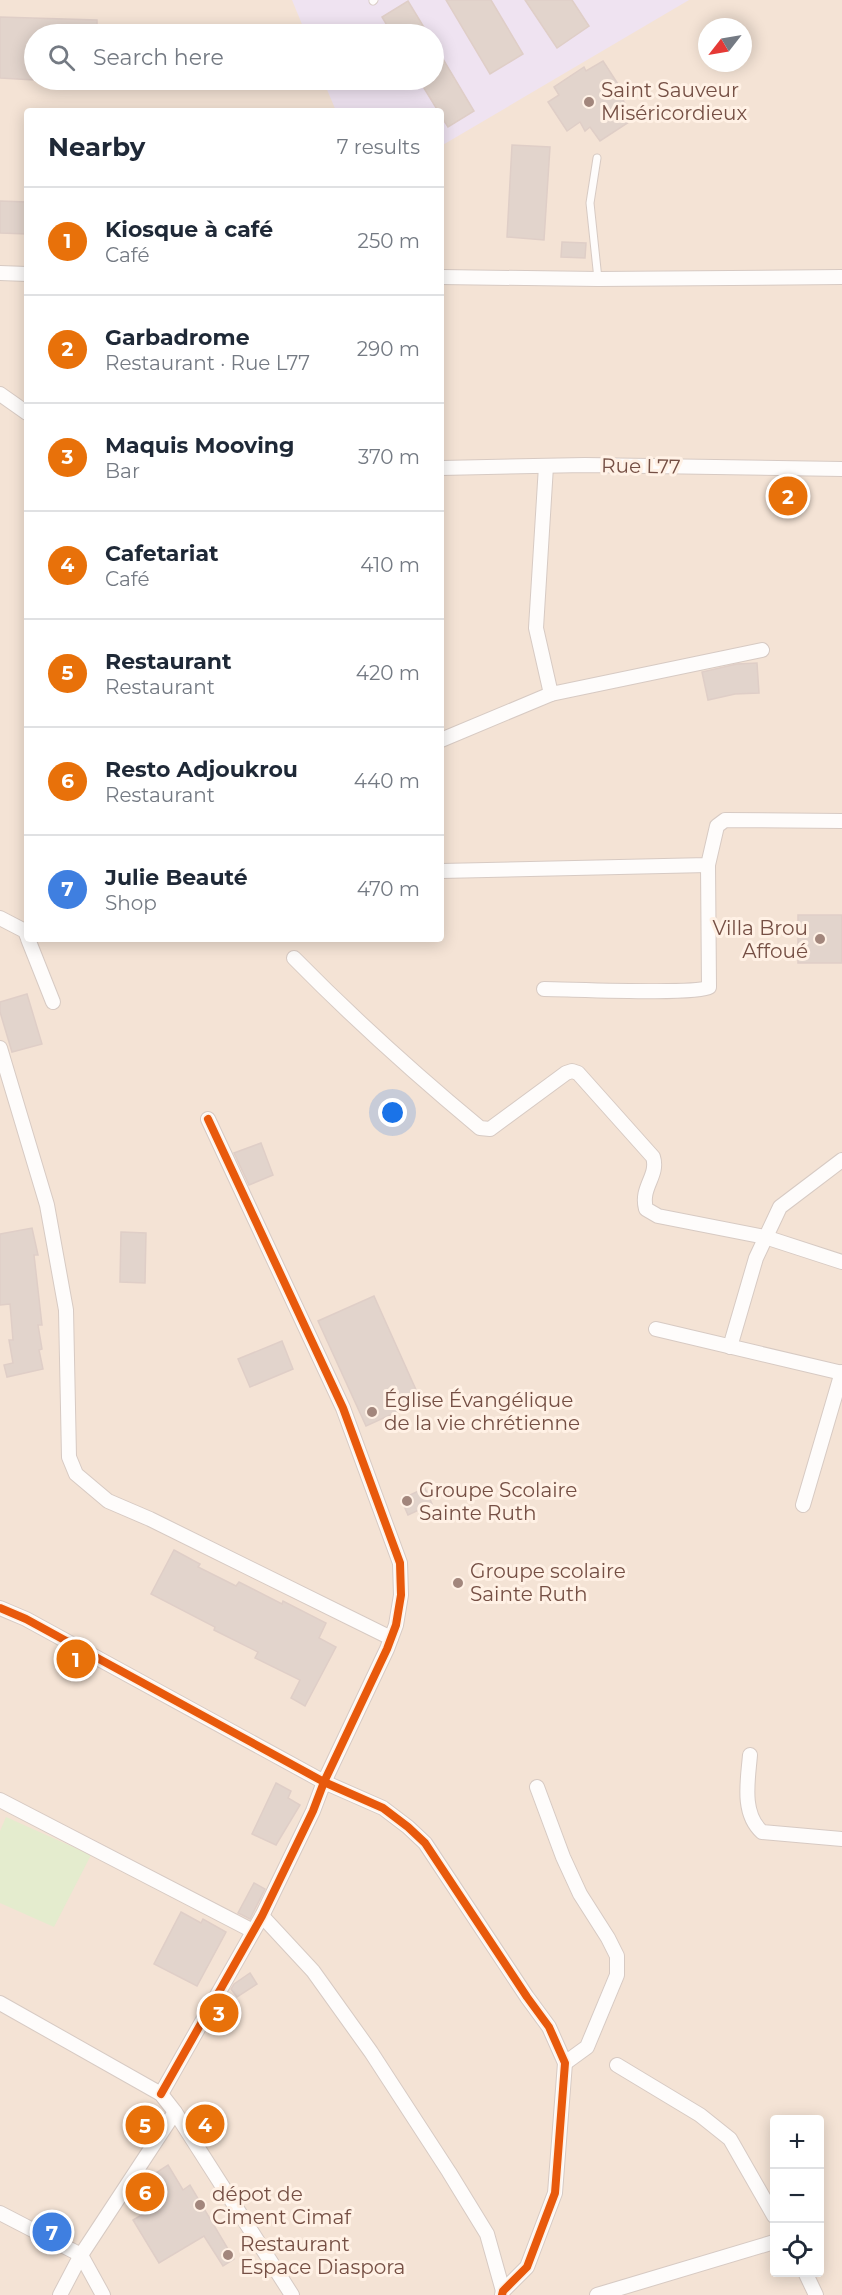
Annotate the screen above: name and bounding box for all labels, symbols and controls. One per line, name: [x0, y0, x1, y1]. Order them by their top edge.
north arrow: [698, 18, 752, 72]
search box: [24, 24, 444, 90]
icon: search: [45, 41, 78, 74]
text: Search here: [93, 44, 224, 71]
place label: Saint Sauveur Miséricordieux: [601, 78, 747, 125]
marker: Saint Sauveur Miséricordieux: [582, 95, 596, 109]
text: Nearby: [48, 131, 145, 163]
text: 7 results: [337, 135, 420, 159]
text: Kiosque à café: [105, 216, 273, 243]
text: 1: [64, 229, 71, 253]
text: 250 m: [358, 229, 420, 253]
text: Café: [105, 243, 150, 267]
text: Garbadrome: [105, 324, 250, 351]
text: 2: [62, 337, 73, 361]
text: 290 m: [357, 337, 420, 361]
text: Restaurant · Rue L77: [105, 351, 310, 375]
text: Maquis Mooving: [105, 432, 294, 459]
text: 3: [62, 445, 73, 469]
text: 370 m: [358, 445, 420, 469]
street label: Rue L77: [601, 453, 681, 479]
text: Bar: [105, 459, 140, 483]
pin: 2: [768, 474, 808, 518]
text: Cafetariat: [105, 540, 219, 567]
text: 4: [61, 553, 74, 577]
text: 410 m: [360, 553, 420, 577]
text: Café: [105, 567, 150, 591]
text: Restaurant: [105, 648, 232, 675]
text: 5: [62, 661, 73, 685]
text: 420 m: [356, 661, 420, 685]
text: Restaurant: [105, 675, 215, 699]
text: Resto Adjoukrou: [105, 756, 298, 783]
text: 6: [61, 769, 74, 793]
text: 440 m: [354, 769, 420, 793]
text: Restaurant: [105, 783, 215, 807]
text: Julie Beauté: [105, 864, 248, 891]
text: 7: [61, 877, 74, 901]
text: 470 m: [357, 877, 420, 901]
text: Shop: [105, 891, 157, 915]
place label: Villa Brou Affoué: [712, 916, 808, 963]
marker: Villa Brou Affoué: [813, 932, 827, 946]
your location: [378, 1098, 407, 1127]
place label: Église Évangélique de la vie chrétienne: [384, 1388, 580, 1435]
marker: Église Évangélique de la vie chrétienne: [365, 1405, 379, 1419]
place label: Groupe Scolaire Sainte Ruth: [419, 1478, 577, 1525]
marker: Groupe Scolaire Sainte Ruth: [400, 1494, 414, 1508]
place label: Groupe scolaire Sainte Ruth: [470, 1559, 626, 1606]
marker: Groupe scolaire Sainte Ruth: [451, 1576, 465, 1590]
pin: 1: [56, 1636, 96, 1682]
pin: 3: [200, 1990, 238, 2036]
pin: 5: [126, 2102, 164, 2148]
pin: 4: [186, 2102, 224, 2146]
map controls: [770, 2115, 824, 2277]
button: +: [770, 2115, 824, 2169]
button: −: [770, 2169, 824, 2223]
pin: 6: [126, 2170, 164, 2214]
place label: dépot de Ciment Cimaf: [212, 2182, 352, 2229]
marker: dépot de Ciment Cimaf: [193, 2198, 207, 2212]
pin: 7: [32, 2210, 72, 2254]
button: locate: [770, 2223, 824, 2277]
place label: Restaurant Espace Diaspora: [240, 2232, 405, 2279]
marker: Restaurant Espace Diaspora: [221, 2248, 235, 2262]

